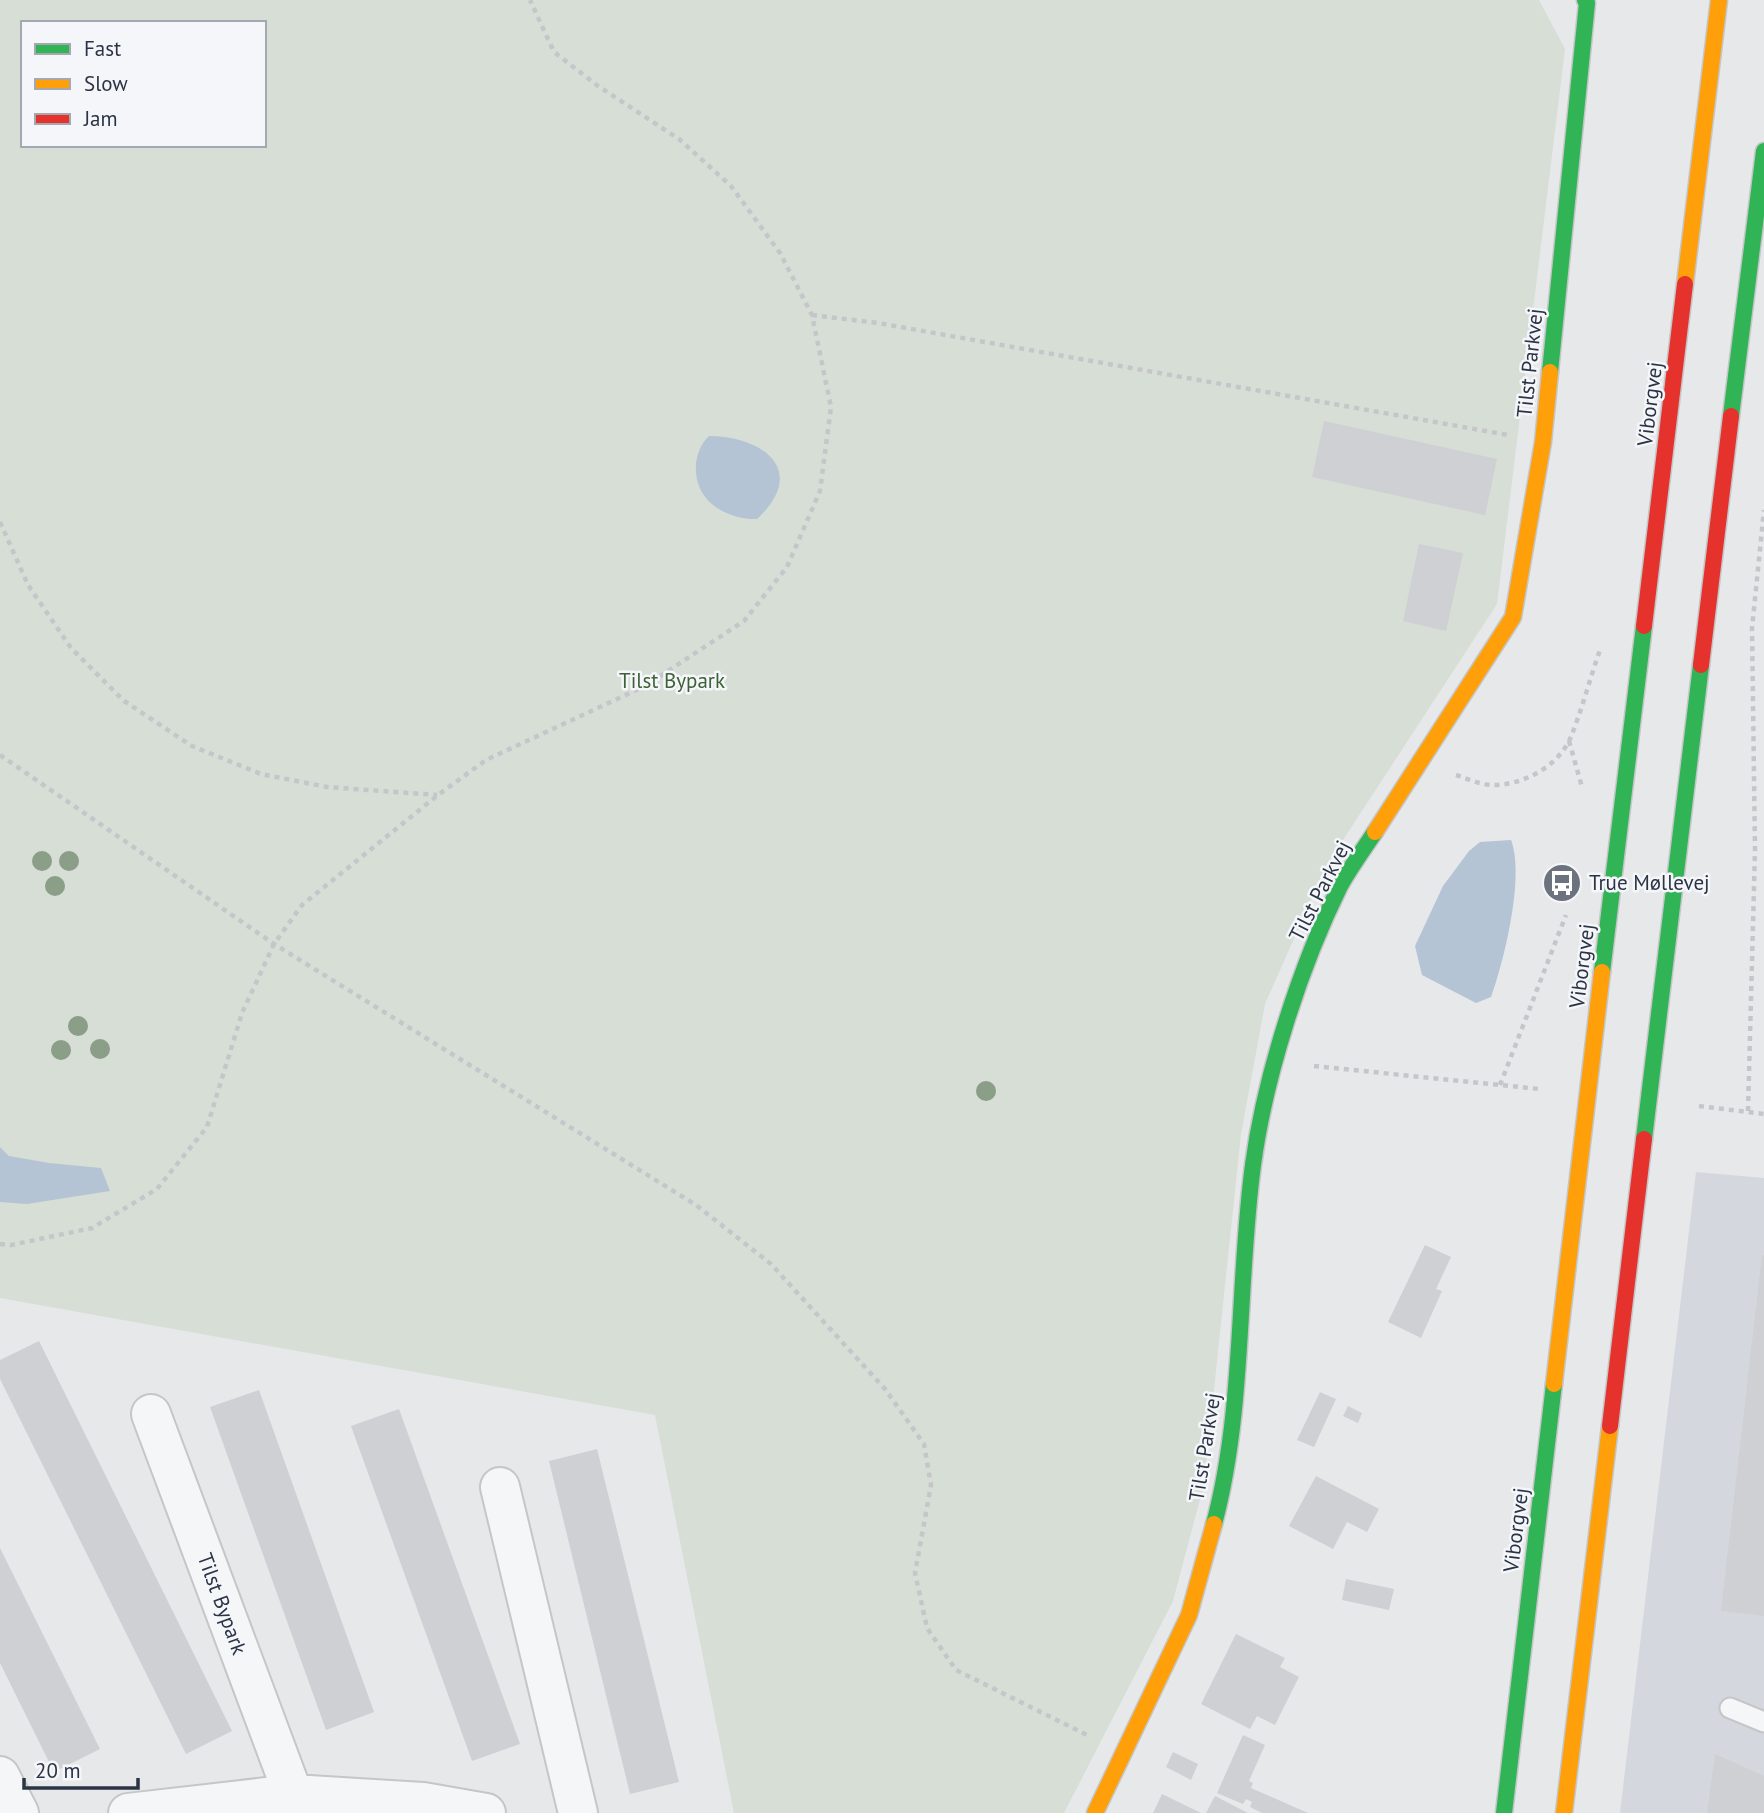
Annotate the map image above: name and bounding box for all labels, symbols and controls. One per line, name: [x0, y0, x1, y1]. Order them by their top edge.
legend: [21, 21, 266, 147]
text: Fast: [84, 35, 121, 62]
text: Slow: [84, 70, 128, 97]
text: Jam: [83, 105, 118, 132]
street label: Tilst Parkvej: [1510, 307, 1549, 419]
street label: Viborgvej: [1631, 360, 1668, 449]
park label: Tilst Bypark: [619, 667, 725, 694]
street label: Tilst Parkvej: [1283, 836, 1356, 946]
bus stop icon: True Møllevej: [1541, 862, 1583, 904]
place label: True Møllevej: [1589, 869, 1710, 896]
street label: Viborgvej: [1563, 922, 1600, 1011]
street label: Tilst Parkvej: [1183, 1391, 1226, 1503]
street label: Viborgvej: [1497, 1486, 1534, 1575]
street label: Tilst Bypark: [192, 1549, 253, 1658]
scale bar: [24, 1746, 138, 1790]
text: 20 m: [35, 1757, 81, 1784]

